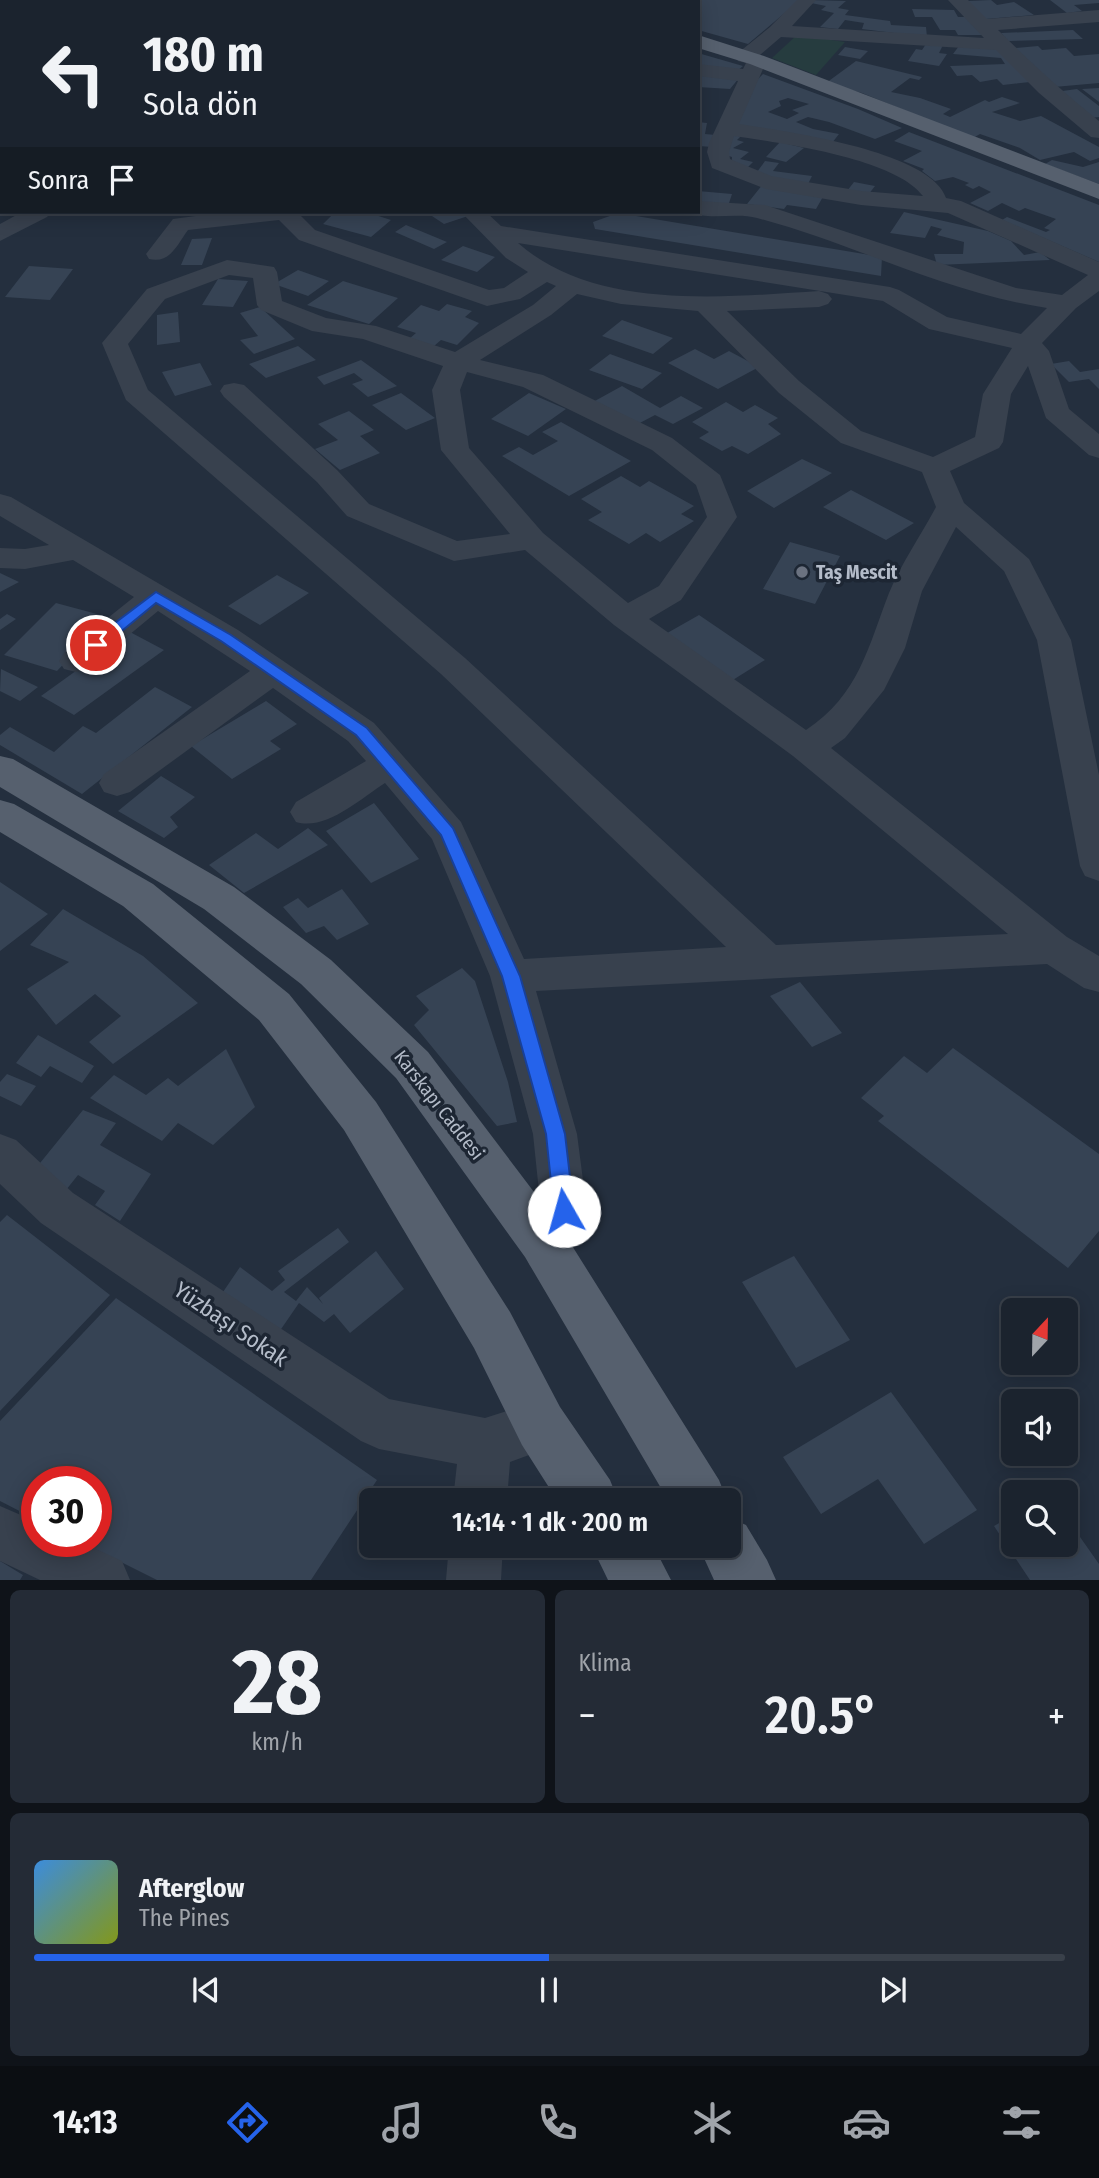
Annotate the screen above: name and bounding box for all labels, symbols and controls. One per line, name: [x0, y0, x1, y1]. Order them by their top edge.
text: 180 m: [143, 25, 264, 84]
icon: left: [28, 28, 119, 119]
text: Sola dön: [143, 85, 258, 123]
icon: arrive: [103, 161, 141, 199]
text: Sonra: [28, 165, 89, 196]
place label: Taş Mescit: [816, 561, 898, 584]
marker: Taş Mescit: [794, 564, 810, 580]
pin: [66, 615, 126, 675]
icon: arrive: [77, 626, 115, 664]
street label: Karskapı Caddesi: [389, 1046, 489, 1164]
position arrow: [527, 1174, 601, 1248]
street label: Yüzbaşı Sokak: [169, 1276, 294, 1373]
north arrow: [1001, 1298, 1078, 1376]
map controls: [1001, 1298, 1078, 1557]
button: sound: [1001, 1389, 1078, 1466]
speed limit sign: 30: [21, 1466, 112, 1557]
button: search: [1001, 1480, 1078, 1557]
text: 14:14 · 1 dk · 200 m: [452, 1507, 648, 1538]
text: 28: [232, 1628, 322, 1737]
text: Klima: [579, 1649, 632, 1677]
text: 20.5°: [765, 1684, 878, 1747]
text: −: [579, 1693, 596, 1739]
text: +: [1048, 1693, 1065, 1739]
text: km/h: [252, 1728, 303, 1756]
text: Afterglow: [139, 1873, 244, 1904]
text: The Pines: [139, 1904, 230, 1932]
icon: previous: [187, 1971, 225, 2009]
icon: pause: [530, 1971, 568, 2009]
icon: next: [874, 1971, 912, 2009]
icon: directions: [223, 2098, 272, 2147]
icon: music: [378, 2098, 427, 2147]
icon: phone: [533, 2098, 582, 2147]
icon: climate: [688, 2098, 737, 2147]
icon: car: [842, 2098, 891, 2147]
icon: filters: [997, 2098, 1046, 2147]
text: 14:13: [53, 2103, 118, 2141]

